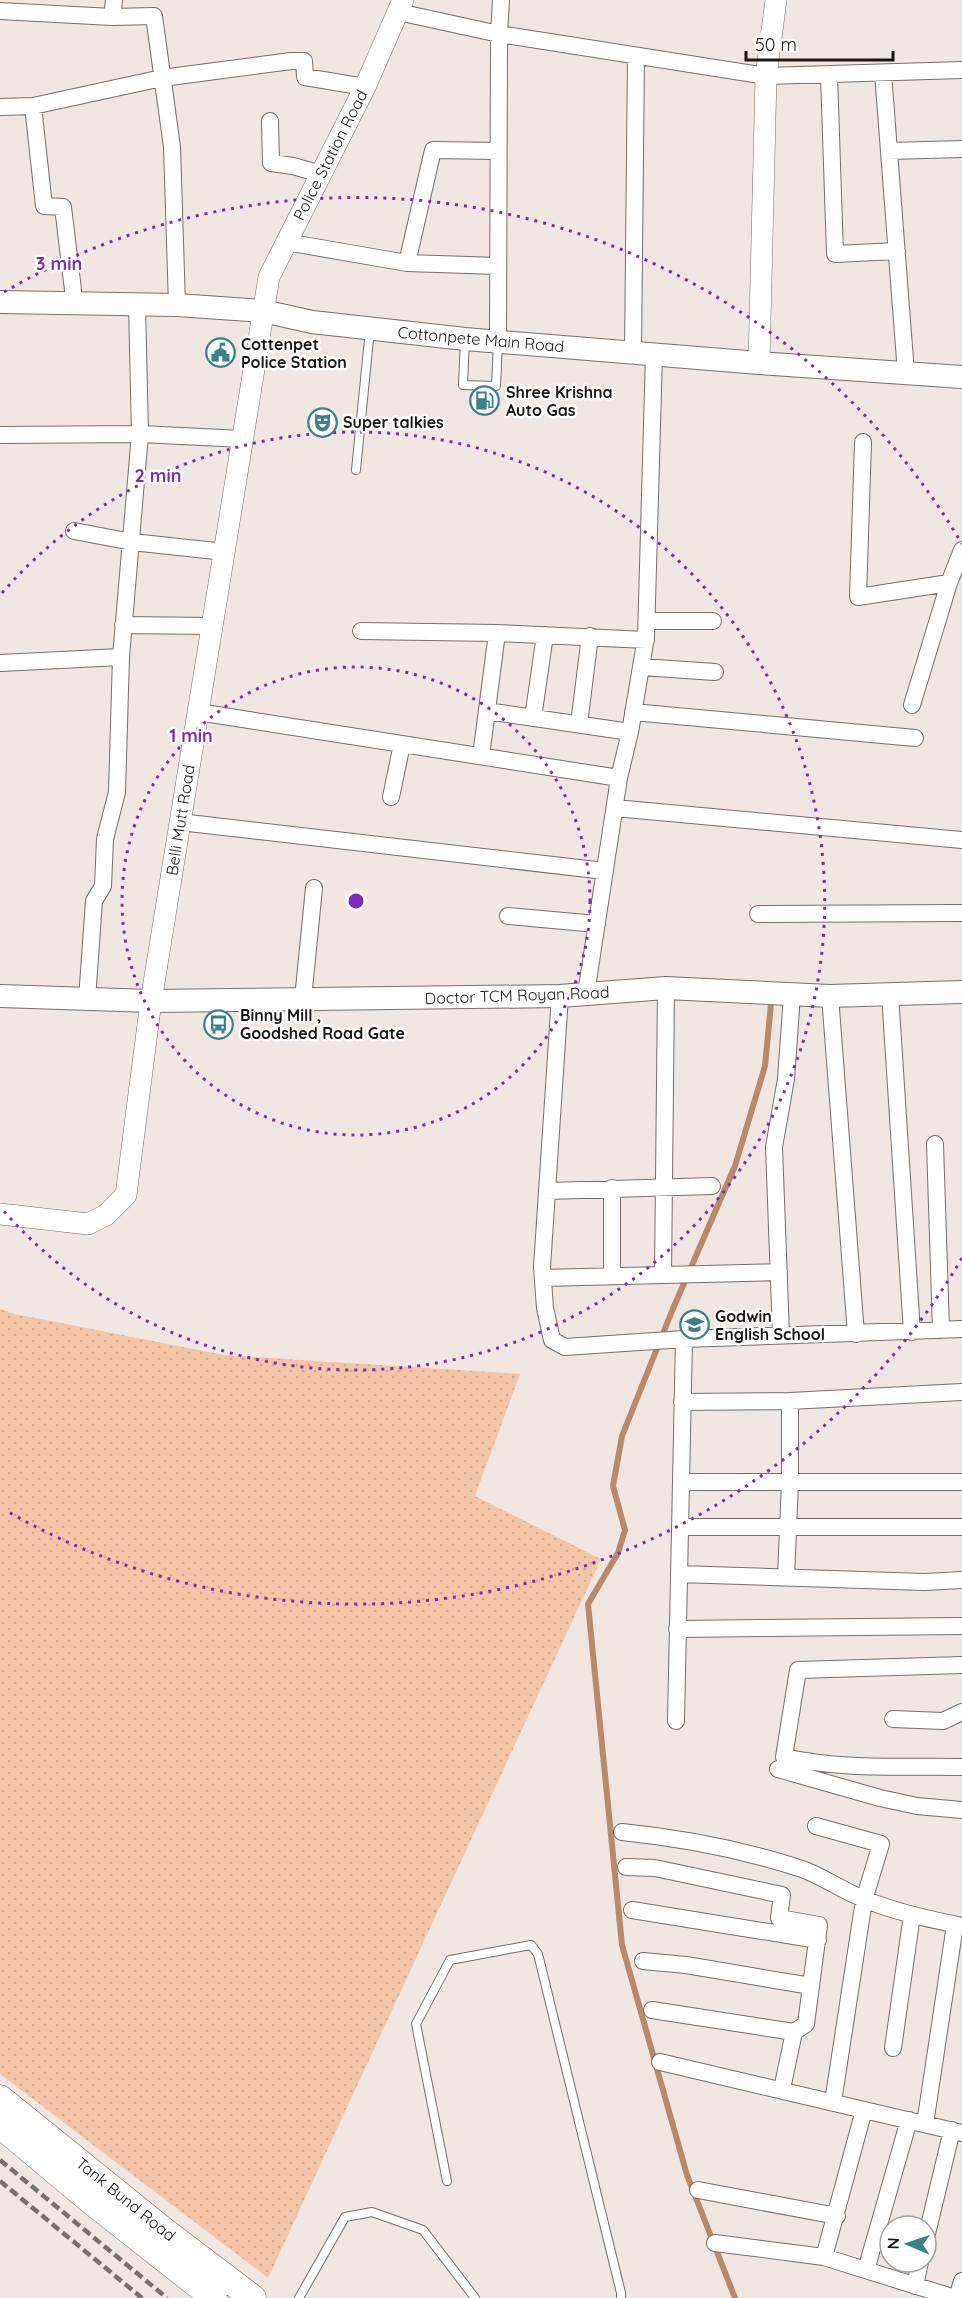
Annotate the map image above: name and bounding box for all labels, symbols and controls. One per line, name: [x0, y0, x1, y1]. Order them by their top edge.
scale bar: [746, 24, 893, 62]
text: 50 m: [755, 33, 797, 56]
street label: Police Station Road: [288, 86, 372, 224]
text: 3 min: [36, 252, 82, 275]
street label: Cottonpete Main Road: [397, 322, 565, 356]
place label: Cottenpet Police Station: [241, 334, 347, 372]
public building icon: Cottenpet Police Station: [204, 337, 236, 369]
place label: Shree Krishna Auto Gas: [506, 382, 613, 420]
fuel station icon: Shree Krishna Auto Gas: [469, 385, 501, 417]
theatre icon: Super talkies: [306, 406, 338, 438]
place label: Super talkies: [343, 412, 444, 432]
text: 2 min: [135, 464, 181, 487]
text: 1 min: [169, 724, 213, 747]
street label: Belli Mutt Road: [161, 763, 199, 877]
centre of rings: [346, 891, 366, 911]
street label: Doctor TCM Royan Road: [424, 982, 610, 1008]
place label: Binny Mill , Goodshed Road Gate: [240, 1005, 405, 1043]
bus stop icon: Binny Mill , Goodshed Road Gate: [203, 1008, 235, 1040]
place label: Godwin English School: [715, 1306, 825, 1344]
school or university icon: Godwin English School: [678, 1309, 710, 1341]
street label: Tank Bund Road: [72, 2153, 180, 2245]
north arrow: [878, 2214, 938, 2274]
text: N: [883, 2237, 903, 2250]

